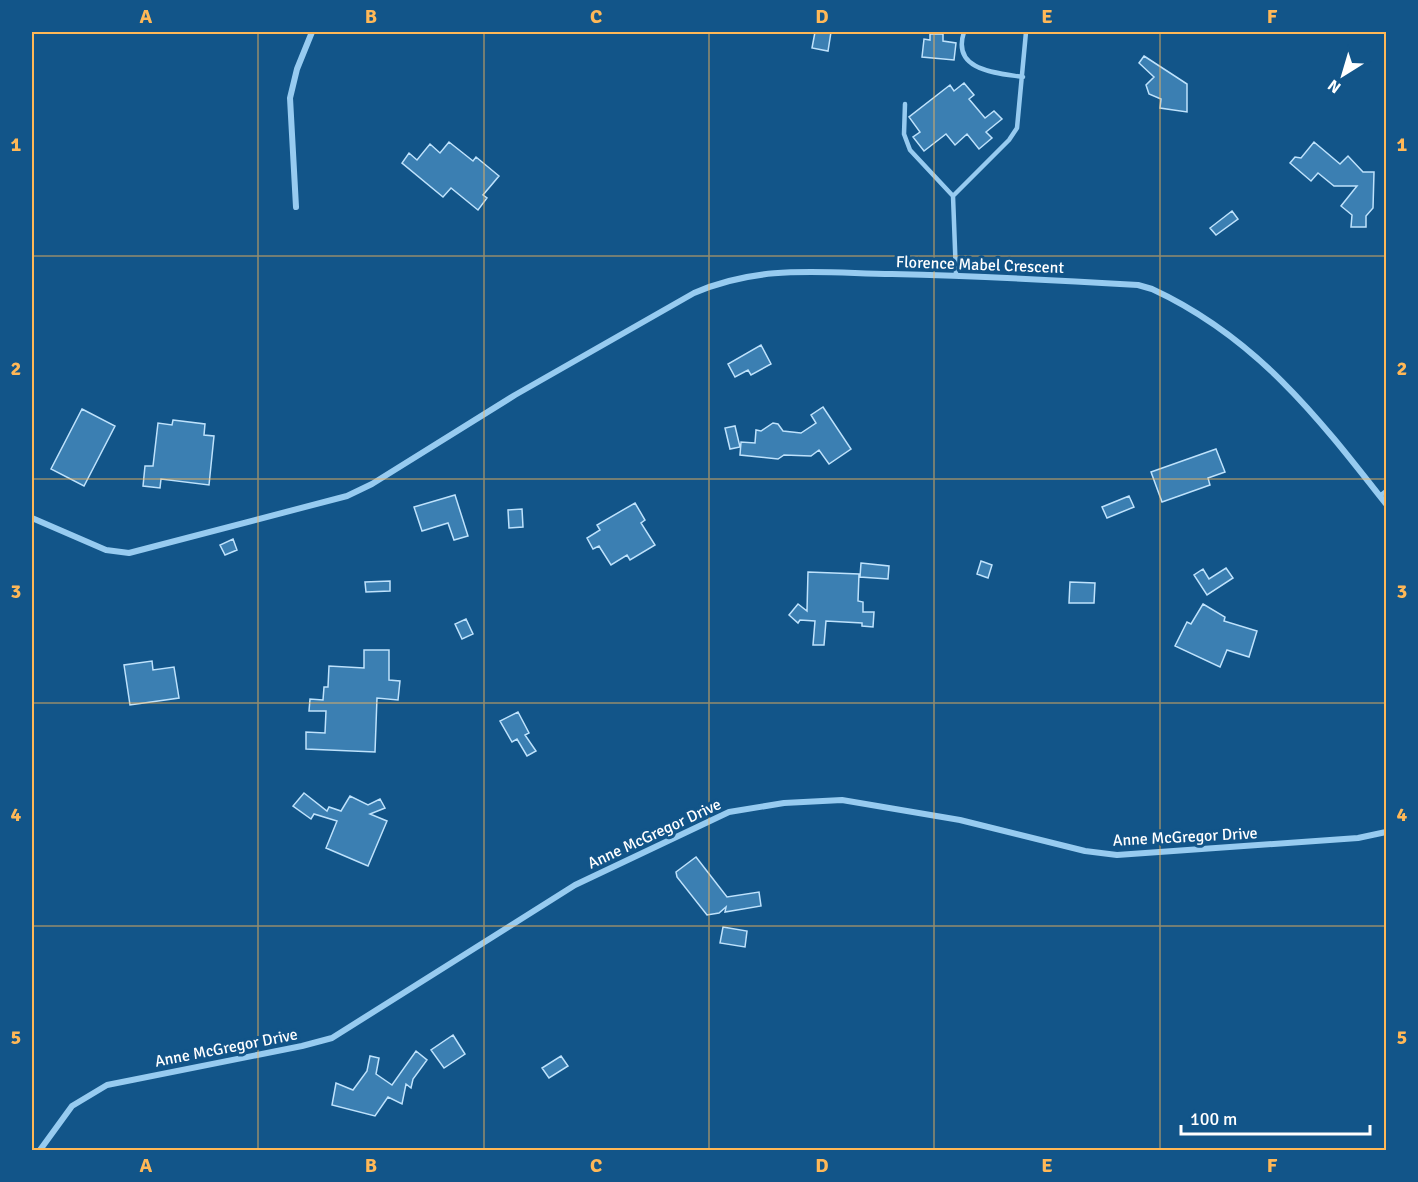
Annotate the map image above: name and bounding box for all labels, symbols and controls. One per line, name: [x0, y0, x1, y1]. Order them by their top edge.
text: A: [140, 4, 153, 29]
text: B: [365, 4, 377, 29]
text: C: [590, 4, 602, 29]
text: D: [815, 4, 829, 29]
text: E: [1041, 4, 1053, 29]
text: F: [1267, 4, 1278, 29]
north arrow: [1313, 45, 1373, 105]
text: N: [1324, 75, 1345, 98]
text: 1: [11, 132, 22, 157]
text: 1: [1397, 132, 1408, 157]
street label: Florence Mabel Crescent: [896, 252, 1065, 278]
text: 2: [11, 356, 21, 381]
text: 2: [1397, 356, 1407, 381]
text: 3: [11, 579, 21, 604]
text: 3: [1397, 579, 1407, 604]
street label: Anne McGregor Drive: [584, 794, 724, 874]
text: 4: [11, 802, 22, 827]
text: 4: [1397, 802, 1408, 827]
street label: Anne McGregor Drive: [1112, 823, 1258, 851]
street label: Anne McGregor Drive: [153, 1024, 299, 1072]
text: 5: [11, 1025, 21, 1050]
text: 5: [1397, 1025, 1407, 1050]
scale bar: [1181, 1098, 1370, 1136]
text: 100 m: [1190, 1108, 1237, 1130]
text: A: [140, 1153, 153, 1178]
text: B: [365, 1153, 377, 1178]
text: C: [590, 1153, 602, 1178]
text: D: [815, 1153, 829, 1178]
text: E: [1041, 1153, 1053, 1178]
text: F: [1267, 1153, 1278, 1178]

